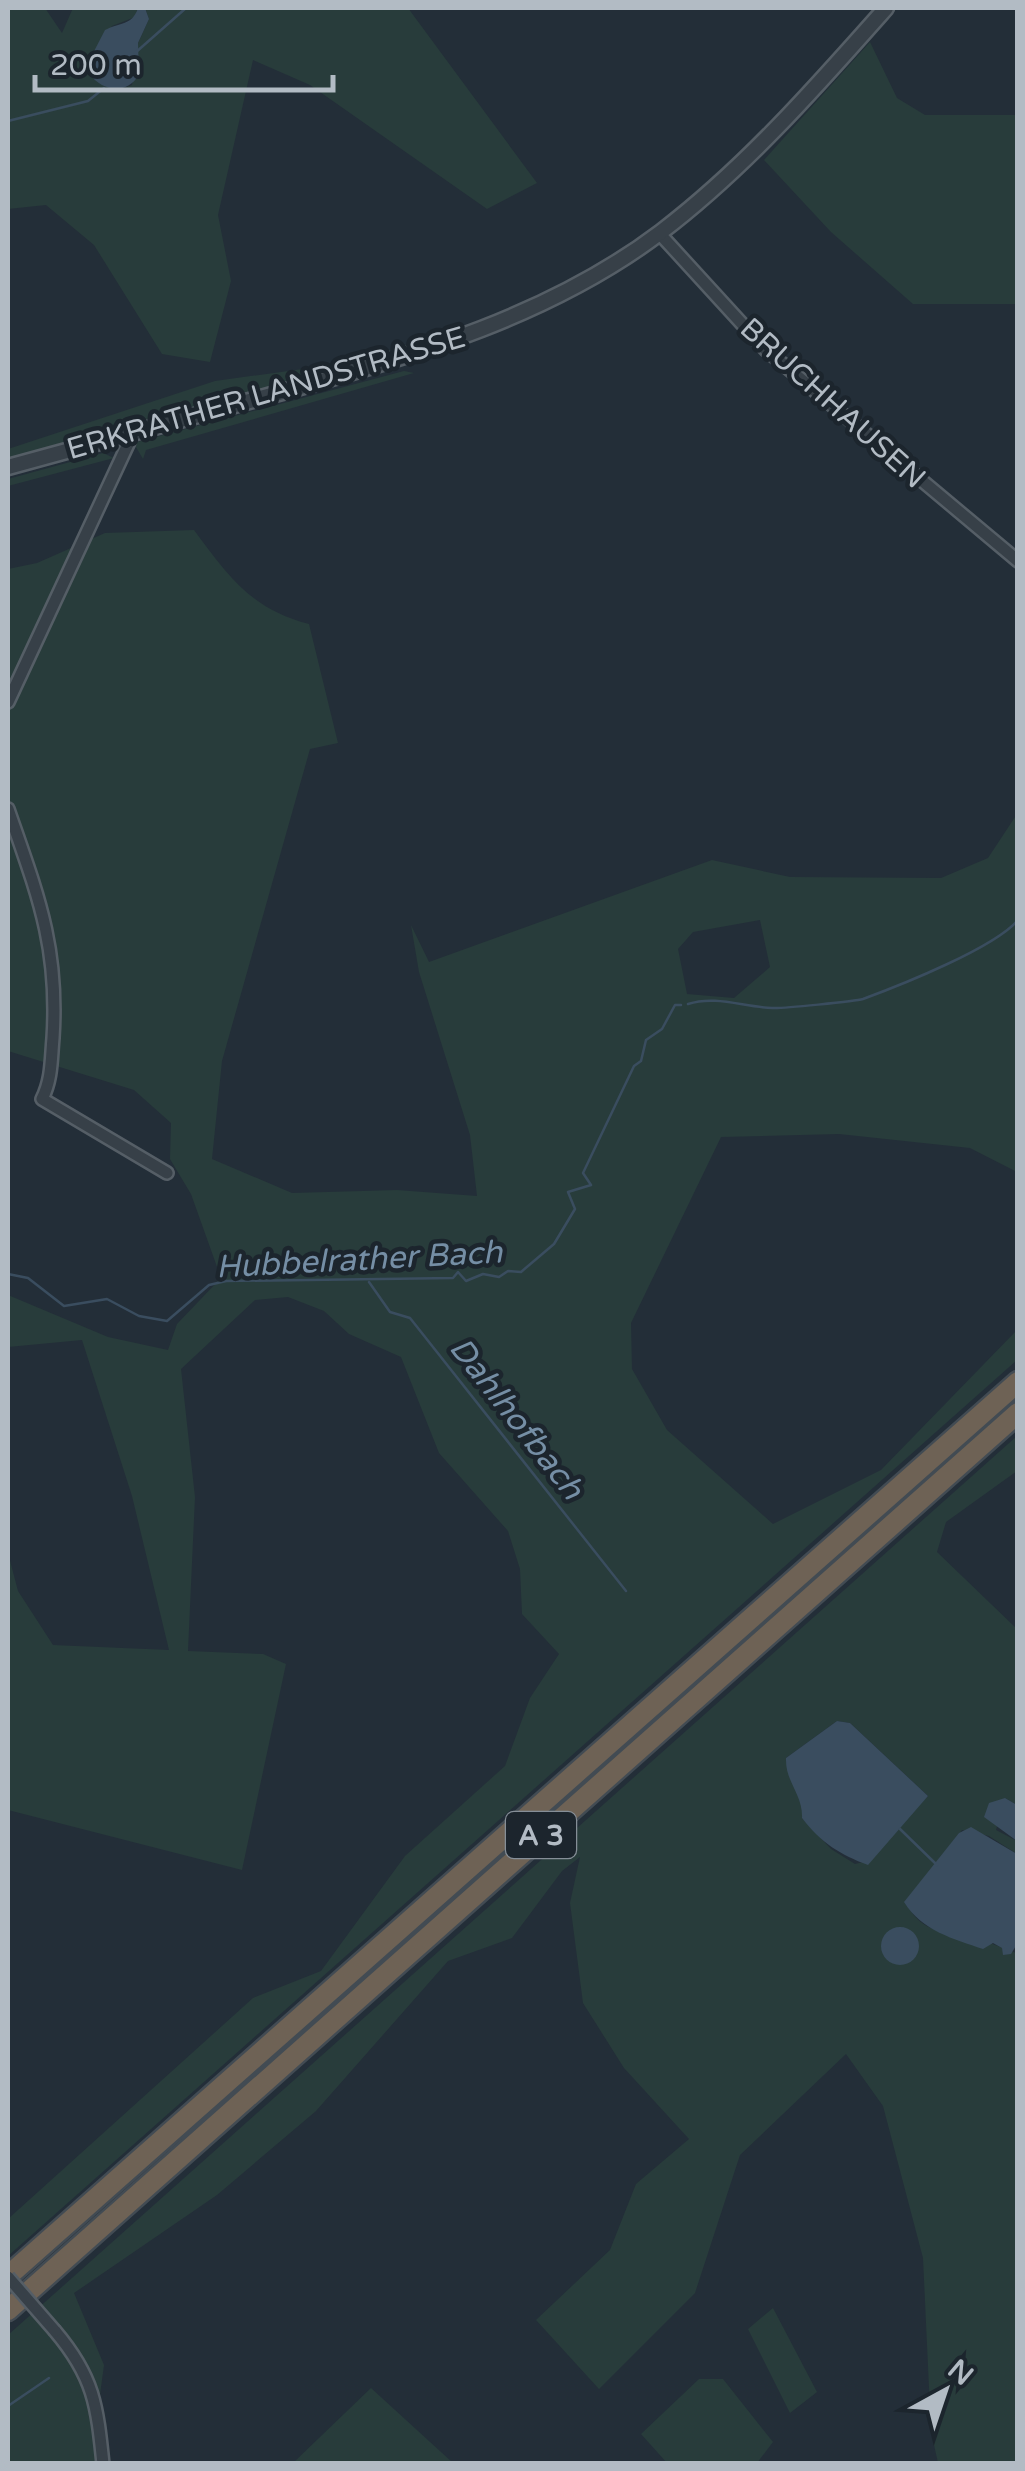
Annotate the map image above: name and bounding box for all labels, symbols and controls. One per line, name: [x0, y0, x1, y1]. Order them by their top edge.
scale bar: [35, 30, 332, 92]
text: 200 m: [50, 47, 142, 84]
street label: BRUCHHAUSEN: [732, 310, 933, 497]
street label: ERKRATHER LANDSTRASSE: [63, 319, 470, 468]
water label: Hubbelrather Bach: [215, 1233, 505, 1286]
water label: Dahlhofbach: [441, 1330, 592, 1508]
road number: A 3: [506, 1812, 576, 1858]
north arrow: [895, 2341, 995, 2441]
text: N: [941, 2352, 980, 2393]

